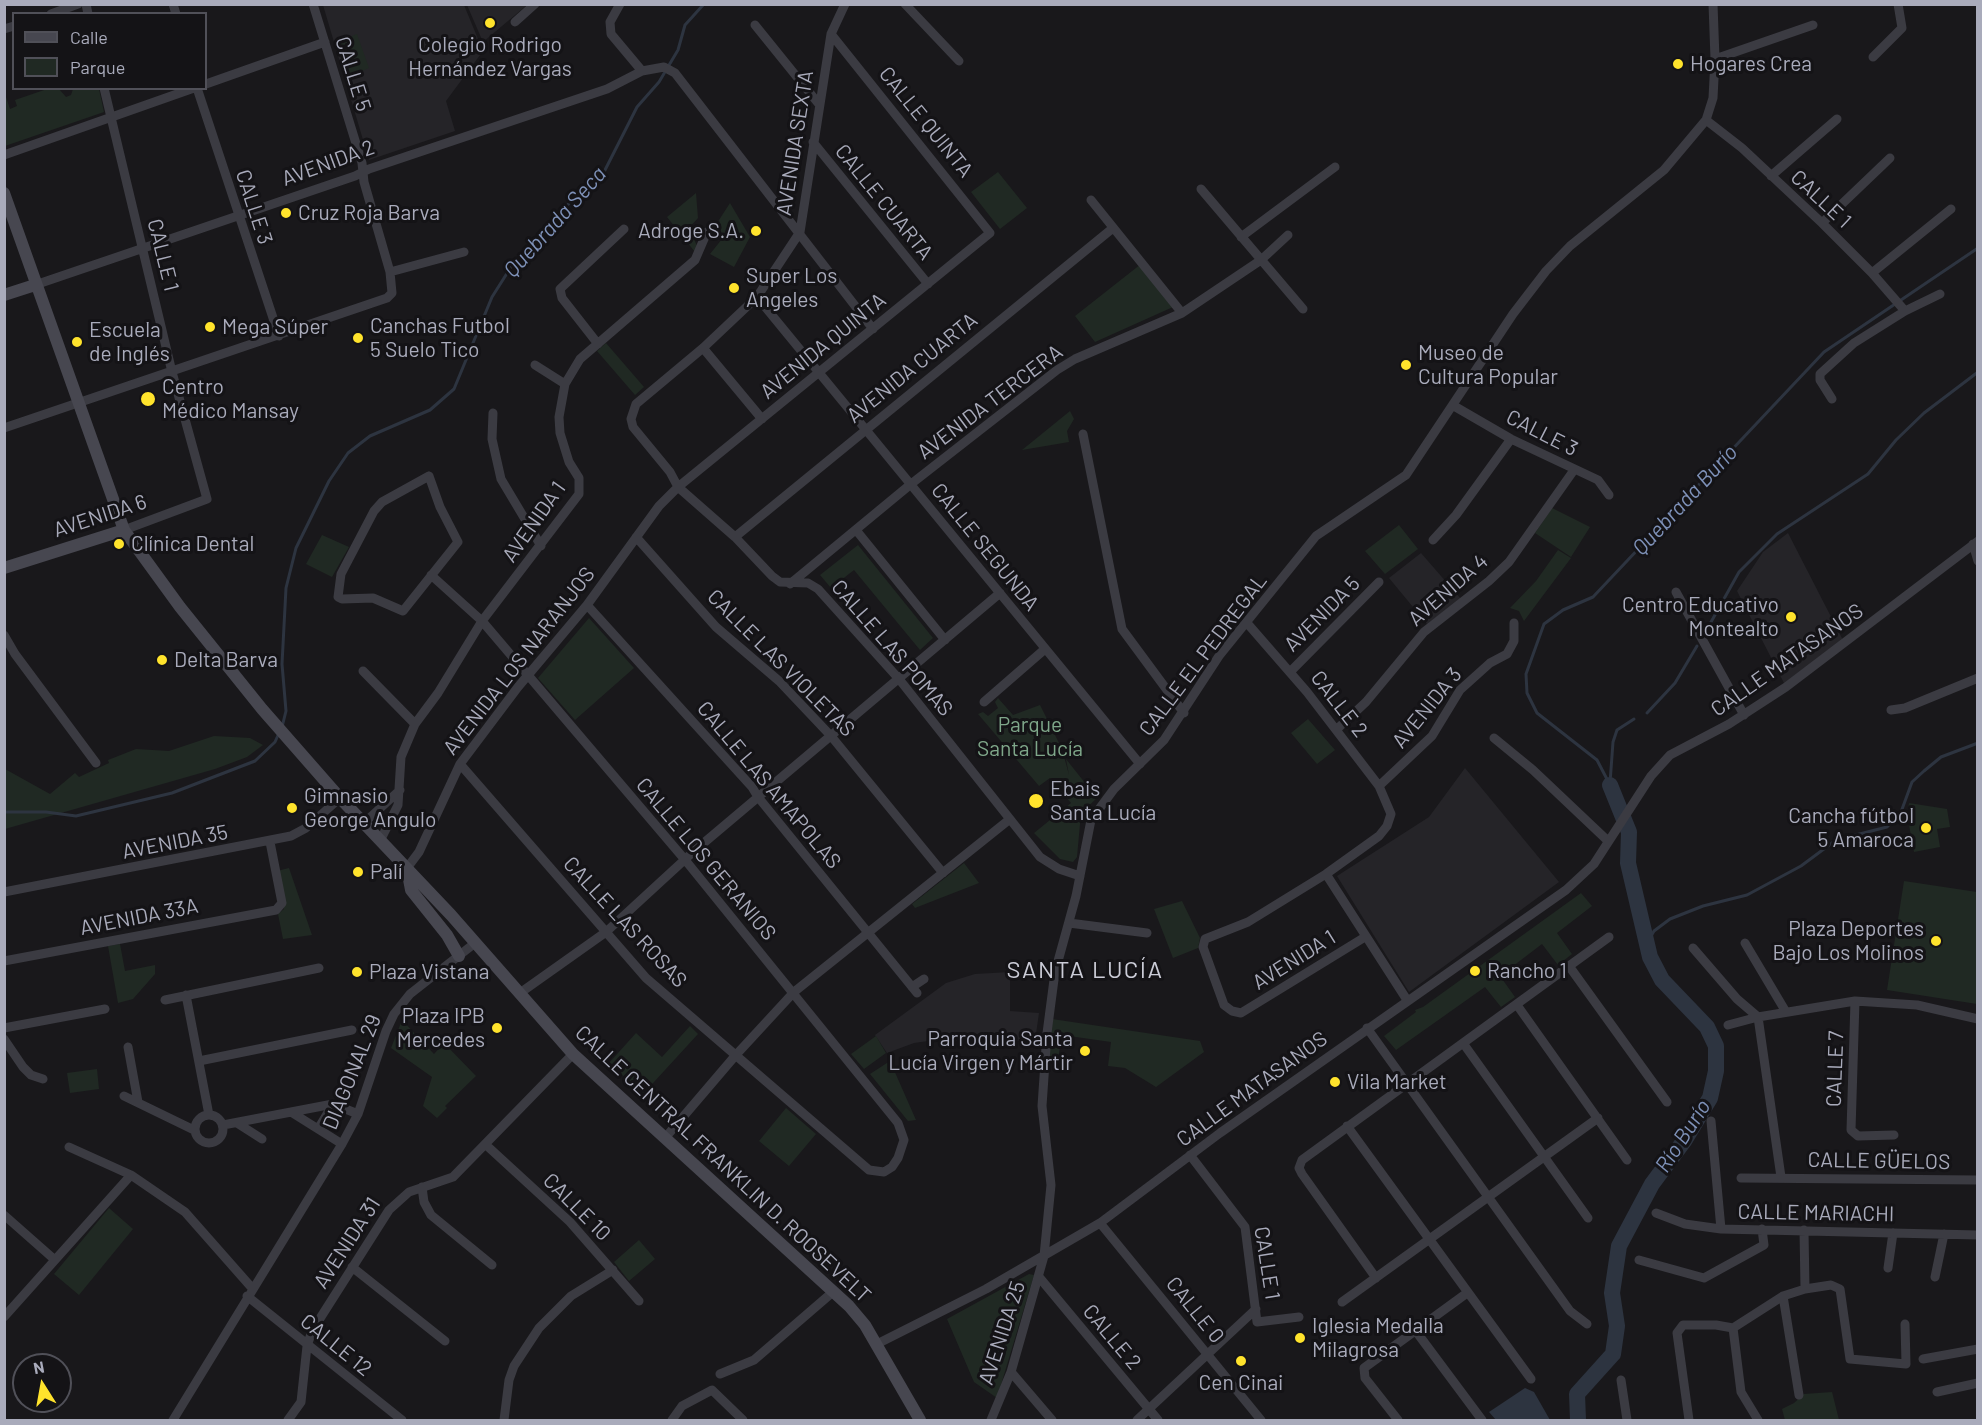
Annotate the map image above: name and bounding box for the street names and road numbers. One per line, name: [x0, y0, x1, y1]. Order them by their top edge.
street label: CALLE 5: [330, 33, 376, 115]
street label: CALLE QUINTA: [874, 62, 978, 182]
street label: AVENIDA SEXTA: [771, 69, 819, 217]
street label: AVENIDA 2: [278, 135, 378, 191]
street label: CALLE CUARTA: [830, 139, 938, 265]
street label: CALLE 1: [1785, 165, 1857, 233]
street label: CALLE 3: [230, 166, 278, 248]
street label: CALLE 1: [142, 216, 184, 294]
street label: AVENIDA QUINTA: [755, 288, 891, 404]
street label: AVENIDA CUARTA: [842, 308, 982, 428]
street label: AVENIDA TERCERA: [913, 339, 1067, 465]
street label: CALLE 3: [1502, 404, 1582, 462]
street label: AVENIDA 1: [497, 477, 571, 567]
street label: CALLE SEGUNDA: [926, 478, 1044, 616]
street label: AVENIDA 6: [50, 489, 150, 543]
street label: AVENIDA 4: [1403, 549, 1493, 631]
street label: AVENIDA LOS NARANJOS: [438, 562, 600, 760]
street label: CALLE EL PEDREGAL: [1134, 569, 1272, 741]
street label: AVENIDA 5: [1279, 571, 1365, 657]
street label: CALLE LAS POMAS: [826, 575, 958, 721]
street label: CALLE LAS VIOLETAS: [702, 584, 860, 742]
street label: CALLE MATASANOS: [1706, 598, 1868, 722]
street label: AVENIDA 3: [1387, 663, 1467, 753]
street label: CALLE 2: [1305, 666, 1373, 742]
street label: CALLE LAS AMAPOLAS: [692, 696, 846, 874]
street label: CALLE LOS GERANIOS: [631, 773, 781, 945]
street label: AVENIDA 35: [120, 819, 230, 865]
street label: CALLE LAS ROSAS: [558, 851, 692, 993]
street label: AVENIDA 33A: [78, 893, 200, 941]
street label: AVENIDA 1: [1248, 925, 1340, 995]
street label: DIAGONAL 29: [317, 1011, 387, 1133]
street label: CALLE CENTRAL FRANKLIN D. ROOSEVELT: [570, 1020, 876, 1308]
street label: CALLE MATASANOS: [1172, 1026, 1332, 1152]
street label: CALLE 7: [1821, 1031, 1849, 1107]
street label: CALLE GÜELOS: [1807, 1147, 1951, 1175]
street label: CALLE 10: [538, 1168, 616, 1246]
street label: AVENIDA 31: [308, 1193, 386, 1293]
street label: CALLE MARIACHI: [1737, 1199, 1895, 1227]
street label: CALLE 1: [1249, 1225, 1285, 1301]
street label: CALLE 0: [1161, 1272, 1229, 1348]
street label: AVENIDA 25: [973, 1278, 1031, 1388]
street label: CALLE 2: [1077, 1299, 1147, 1375]
street label: CALLE 12: [295, 1309, 377, 1381]

